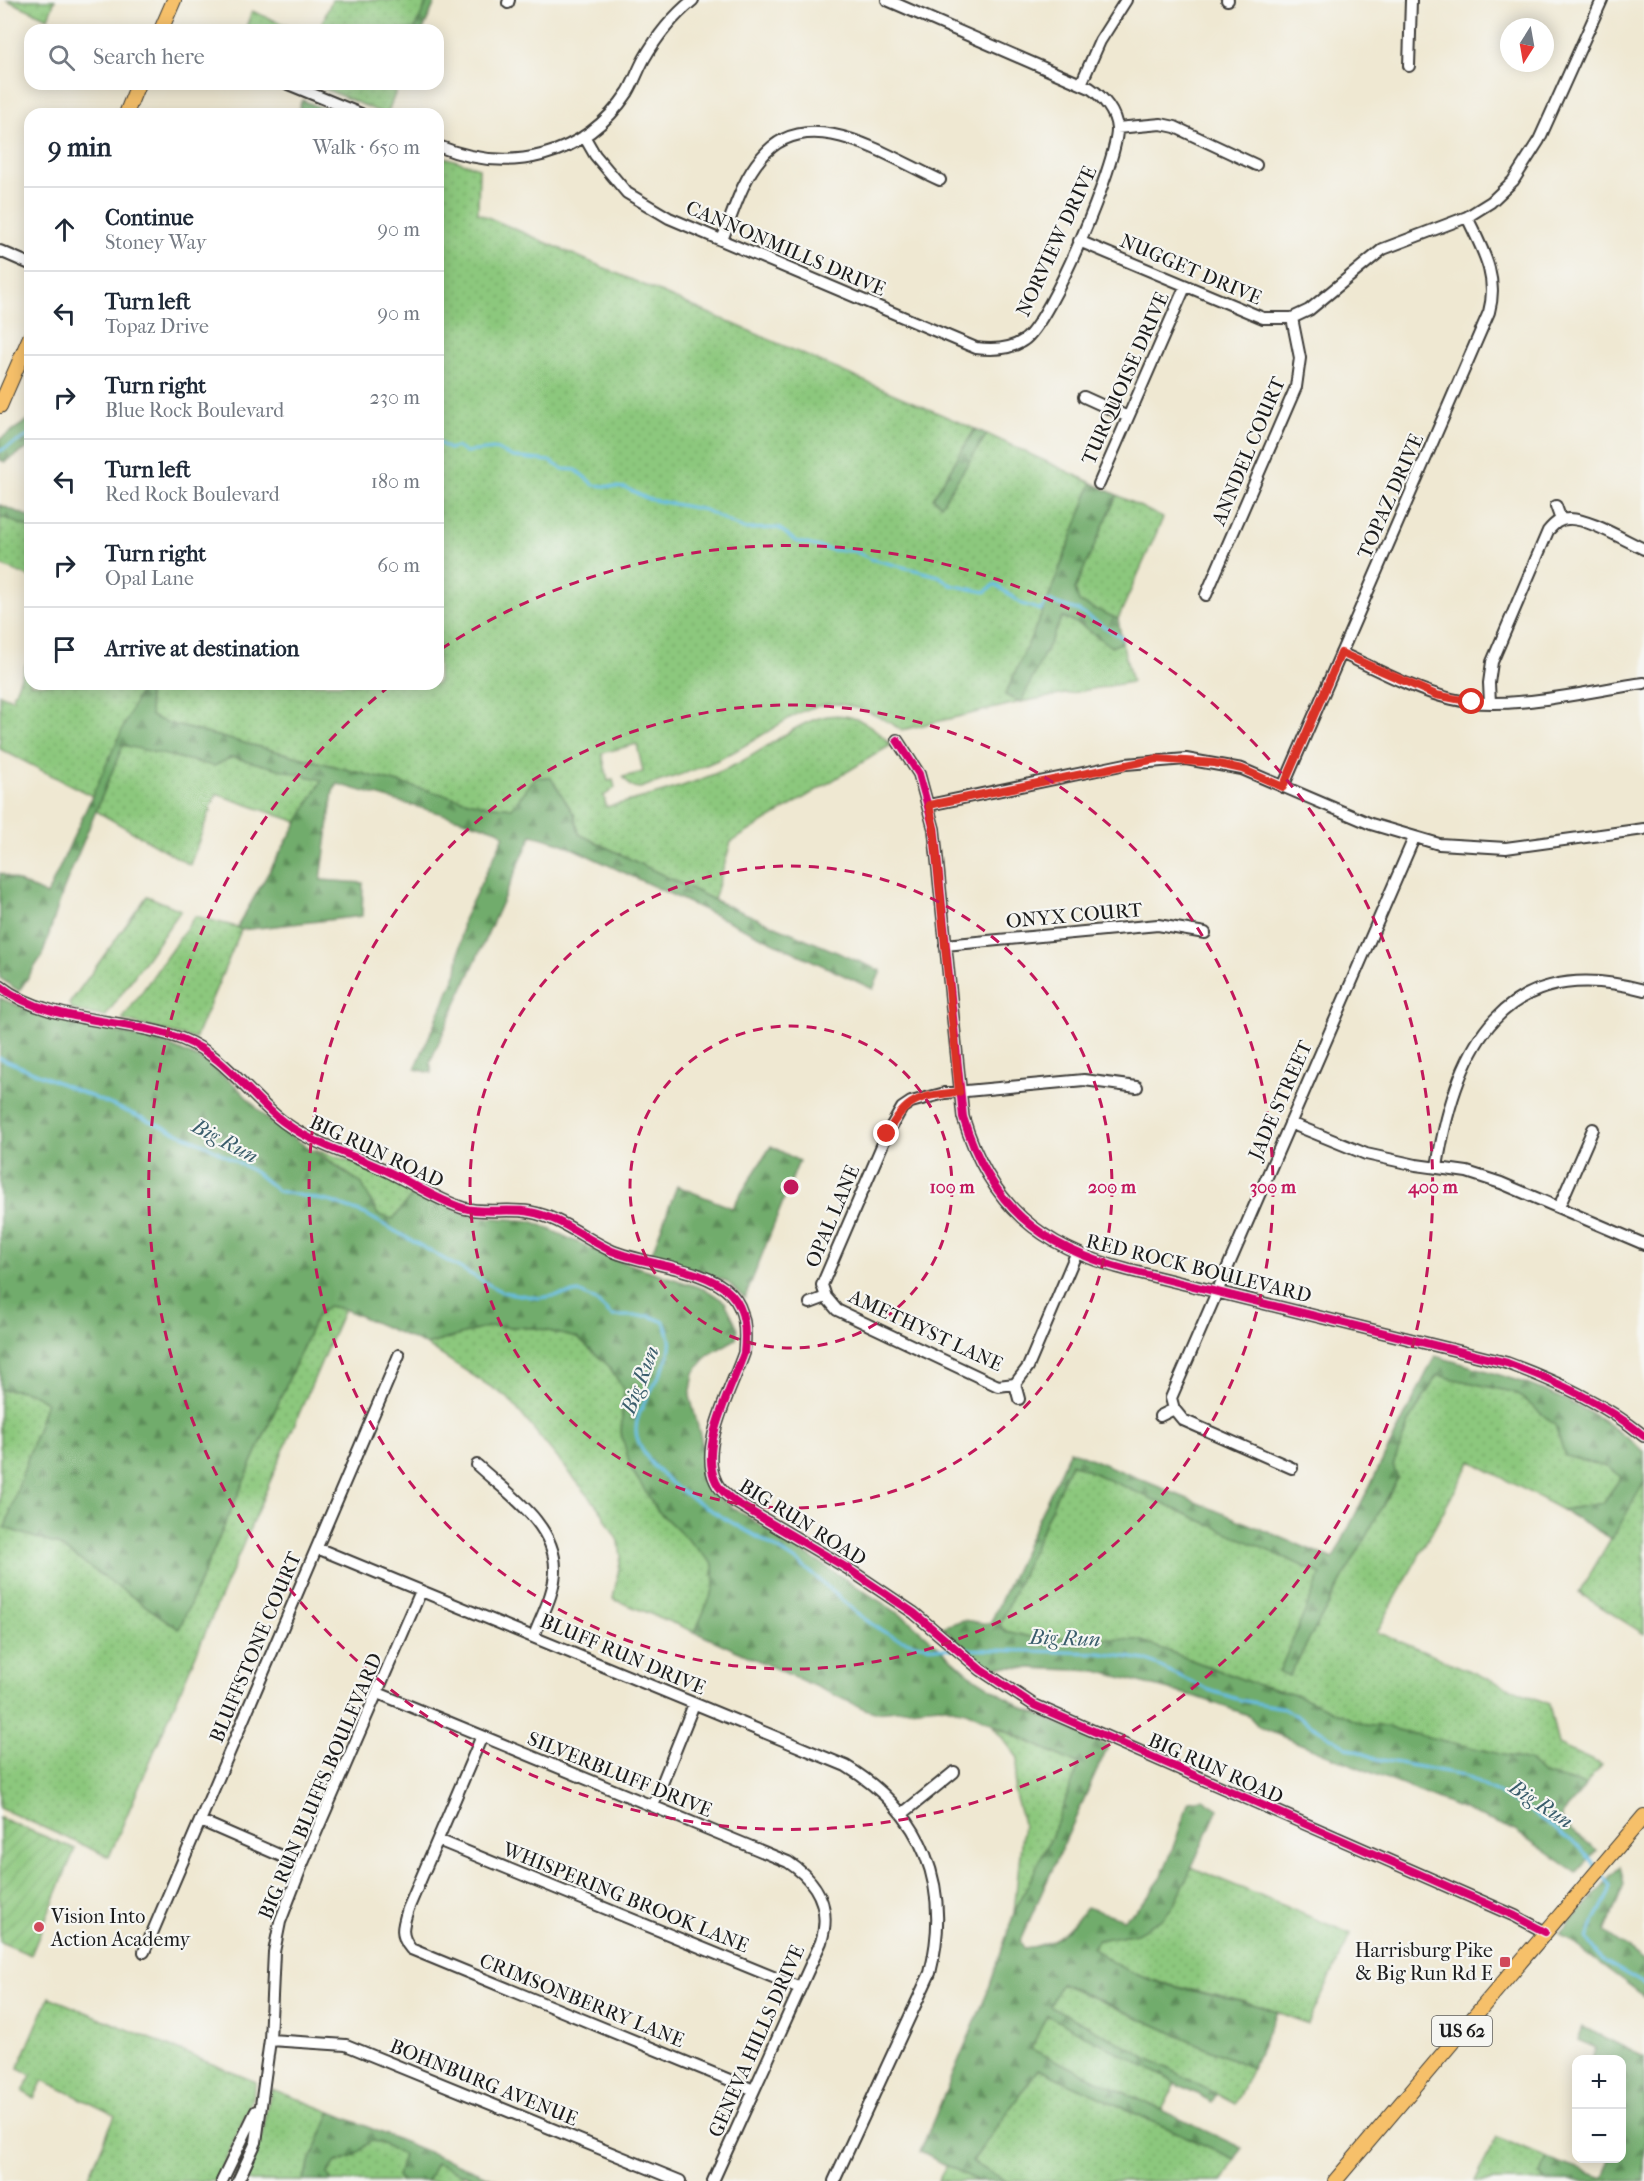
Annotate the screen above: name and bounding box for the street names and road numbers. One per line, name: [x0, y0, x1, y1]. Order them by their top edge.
street label: NORVIEW DRIVE: [1011, 162, 1101, 320]
street label: CANNONMILLS DRIVE: [682, 196, 889, 301]
street label: NUGGET DRIVE: [1117, 229, 1265, 310]
street label: TURQUOISE DRIVE: [1077, 288, 1174, 468]
street label: ANNDEL COURT: [1206, 373, 1290, 530]
street label: TOPAZ DRIVE: [1353, 430, 1428, 562]
street label: ONYX COURT: [1005, 898, 1144, 933]
street label: JADE STREET: [1243, 1037, 1317, 1165]
street label: BIG RUN ROAD: [306, 1110, 448, 1193]
street label: OPAL LANE: [801, 1162, 864, 1271]
street label: RED ROCK BOULEVARD: [1084, 1229, 1314, 1308]
street label: AMETHYST LANE: [844, 1284, 1006, 1376]
street label: BIG RUN ROAD: [735, 1474, 870, 1571]
street label: BLUFFSTONE COURT: [205, 1548, 306, 1746]
street label: BLUFF RUN DRIVE: [537, 1609, 709, 1700]
street label: BIG RUN BLUFFS BOULEVARD: [254, 1650, 387, 1923]
street label: SILVERBLUFF DRIVE: [524, 1727, 715, 1822]
street label: BIG RUN ROAD: [1145, 1728, 1287, 1809]
street label: WHISPERING BROOK LANE: [499, 1837, 752, 1957]
street label: GENEVA HILLS DRIVE: [704, 1942, 809, 2141]
street label: CRIMSONBERRY LANE: [476, 1949, 688, 2052]
road number: US 62: [1432, 2016, 1492, 2046]
street label: BOHNBURG AVENUE: [387, 2034, 581, 2131]

